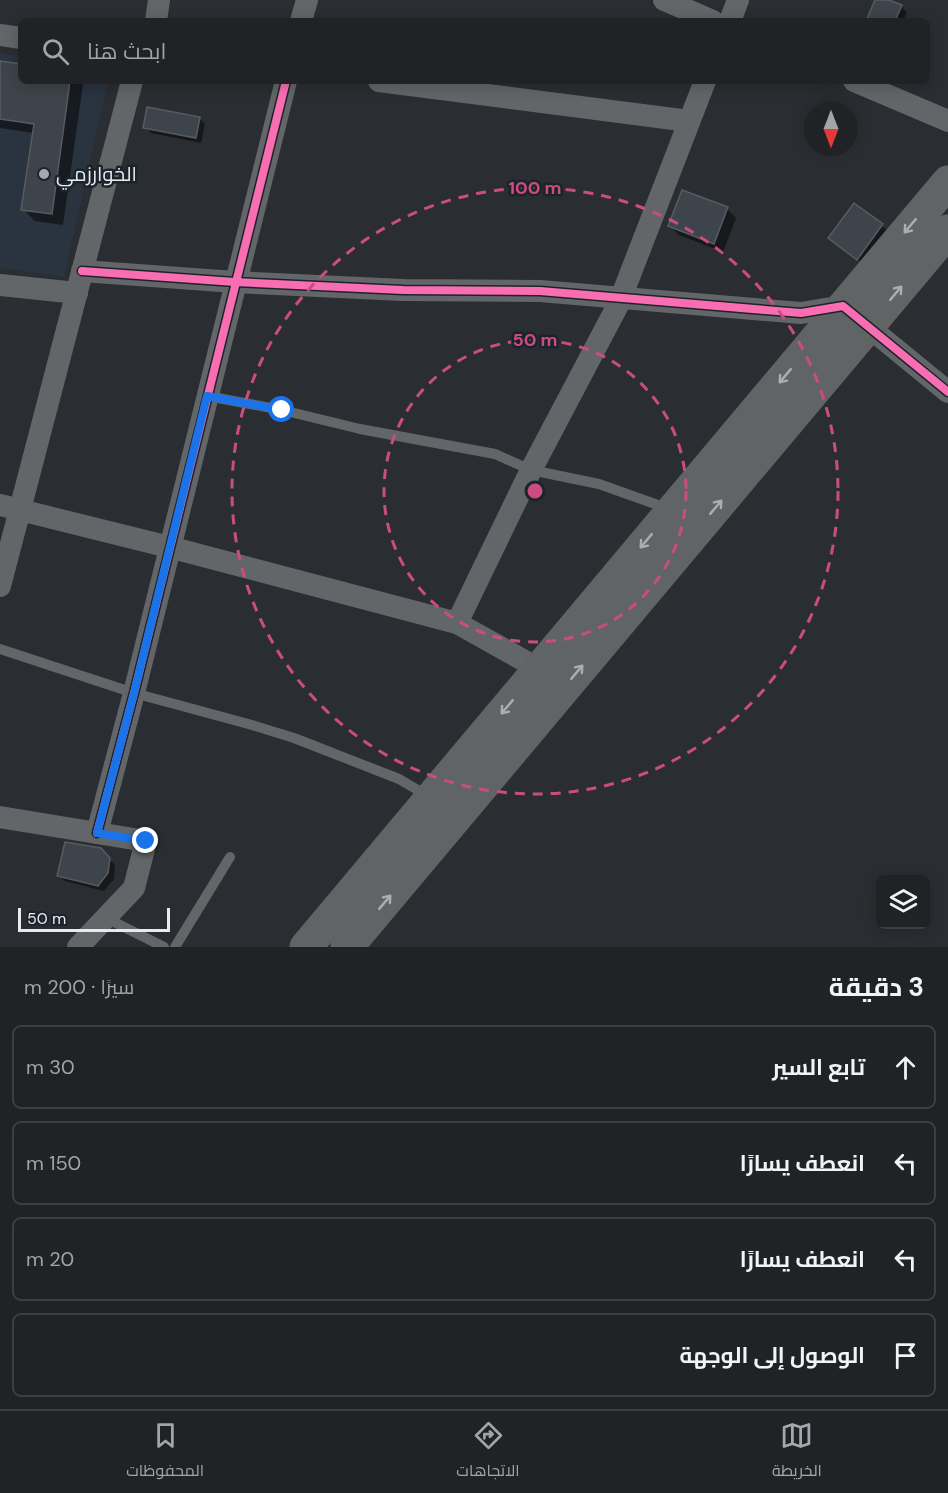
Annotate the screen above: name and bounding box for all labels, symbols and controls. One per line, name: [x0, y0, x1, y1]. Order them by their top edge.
search box: [18, 18, 930, 84]
icon: search: [39, 35, 72, 68]
text: ابحث هنا: [87, 37, 166, 66]
north arrow: [804, 102, 858, 156]
place label: الخوارزمي: [56, 161, 137, 190]
marker: الخوارزمي: [37, 167, 51, 181]
text: 100 m: [508, 176, 562, 200]
one-way arrow: [904, 218, 917, 234]
one-way arrow: [889, 285, 902, 301]
text: 50 m: [512, 328, 558, 352]
one-way arrow: [778, 368, 792, 383]
route start: [268, 396, 294, 422]
centre of rings: [525, 481, 545, 501]
one-way arrow: [710, 499, 723, 515]
one-way arrow: [639, 533, 653, 548]
one-way arrow: [571, 664, 584, 680]
one-way arrow: [501, 699, 514, 715]
route end: [132, 827, 158, 853]
map controls: [876, 875, 930, 929]
button: layers: [876, 875, 930, 929]
one-way arrow: [378, 894, 391, 910]
scale bar: [18, 905, 170, 932]
text: 50 m: [27, 908, 66, 929]
text: 3 دقيقة: [829, 970, 924, 1004]
text: سيرًا · 200 m: [24, 974, 134, 1000]
icon: ahead: [889, 1051, 922, 1084]
text: تابع السير: [772, 1053, 865, 1082]
text: 30 m: [26, 1054, 75, 1080]
icon: left: [889, 1147, 922, 1180]
text: انعطف يسارًا: [740, 1149, 865, 1178]
text: 150 m: [26, 1150, 81, 1176]
icon: left: [889, 1243, 922, 1276]
text: انعطف يسارًا: [740, 1245, 865, 1274]
text: 20 m: [26, 1246, 74, 1272]
icon: arrive: [889, 1339, 922, 1372]
text: الوصول إلى الوجهة: [679, 1341, 865, 1370]
tab: المحفوظات: [126, 1419, 204, 1485]
tab: الاتجاهات: [456, 1419, 520, 1485]
tab: الخريطة: [772, 1419, 822, 1485]

